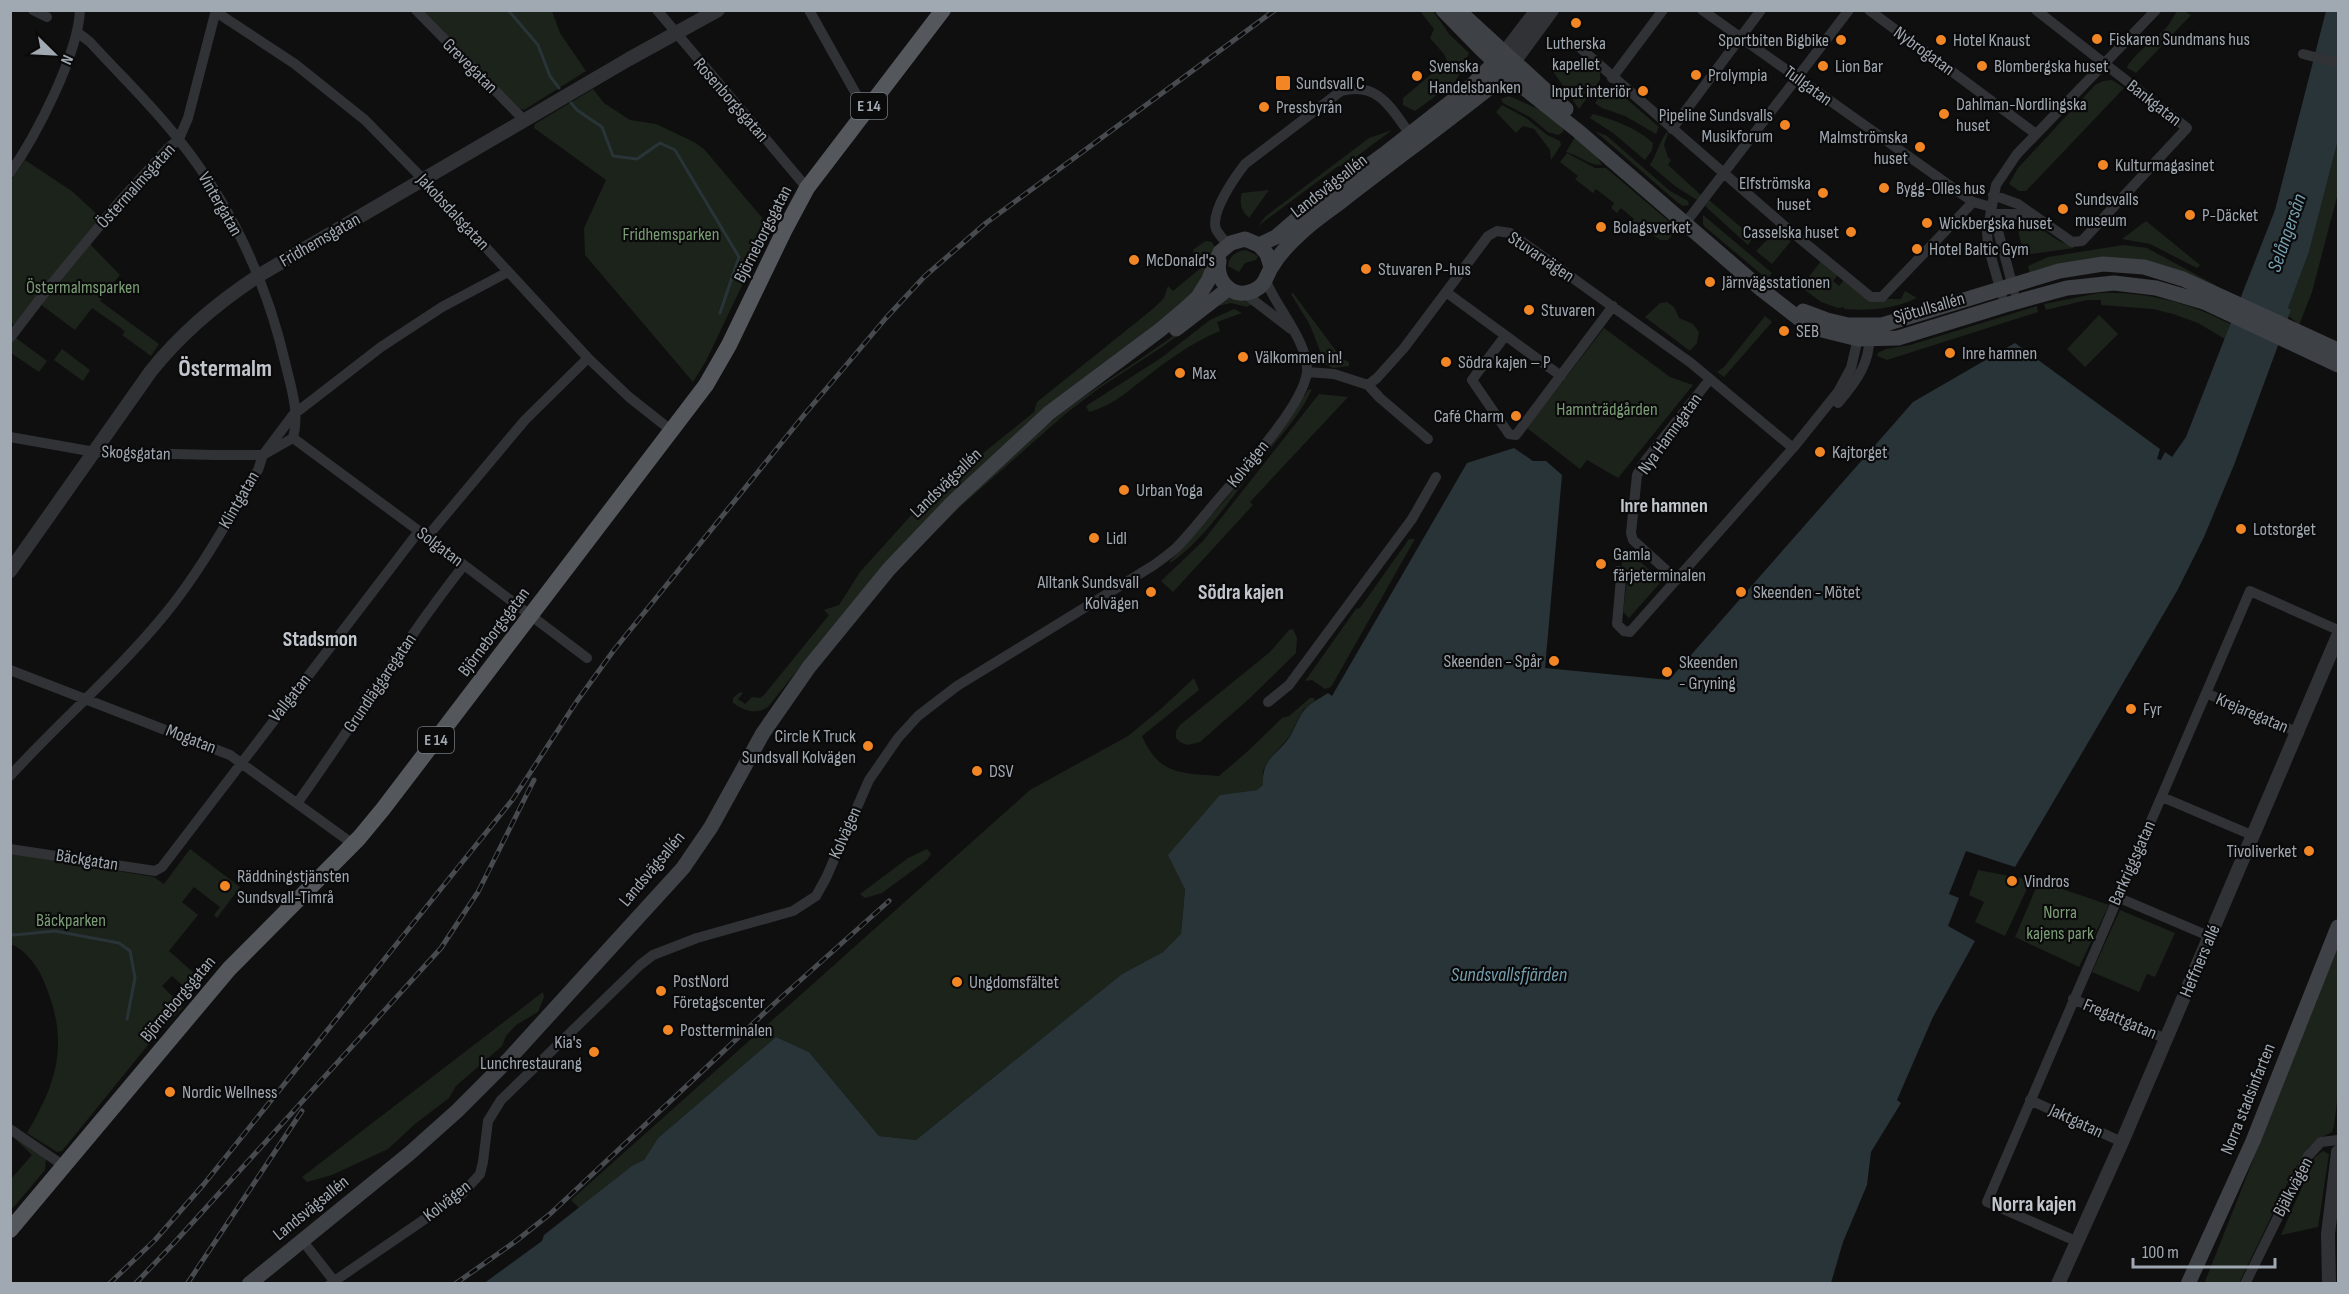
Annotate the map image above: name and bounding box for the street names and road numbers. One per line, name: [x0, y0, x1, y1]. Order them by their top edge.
street label: Nybrogatan: [1890, 22, 1958, 80]
street label: Grevegatan: [438, 34, 502, 98]
street label: Rosenborgsgatan: [689, 54, 773, 146]
street label: Tullgatan: [1780, 62, 1836, 110]
street label: Bankgatan: [2123, 75, 2185, 131]
road number: E 14: [851, 93, 887, 119]
street label: Östermalmsgatan: [92, 139, 180, 233]
street label: Landsvägsallén: [1287, 150, 1371, 222]
street label: Vintergatan: [193, 168, 247, 240]
street label: Jakobsdalsgatan: [412, 169, 494, 255]
street label: Björneborgsgatan: [730, 182, 796, 286]
street label: Fridhemsgatan: [276, 209, 364, 271]
street label: Stuvarvägen: [1504, 227, 1578, 287]
street label: Sjötullsallén: [1891, 288, 1967, 328]
street label: Nya Hamngatan: [1634, 389, 1706, 479]
street label: Kolvägen: [1223, 436, 1273, 492]
street label: Skogsgatan: [101, 441, 171, 465]
street label: Landsvägsallén: [906, 444, 986, 522]
street label: Klintgatan: [214, 468, 264, 532]
street label: Solgatan: [413, 523, 467, 571]
street label: Björneborgsgatan: [454, 583, 534, 681]
street label: Grundläggaregatan: [339, 630, 421, 736]
street label: Vallgatan: [265, 670, 315, 726]
street label: Krejaregatan: [2213, 688, 2291, 738]
street label: Mogatan: [163, 720, 219, 758]
road number: E 14: [418, 727, 454, 753]
street label: Kolvägen: [824, 804, 866, 862]
street label: Barkriggsgatan: [2104, 818, 2160, 908]
street label: Landsvägsallén: [615, 827, 689, 911]
street label: Bäckgatan: [54, 845, 120, 875]
street label: Heffners allé: [2175, 922, 2225, 1000]
street label: Björneborgsgatan: [136, 952, 220, 1046]
street label: Fregattgatan: [2080, 994, 2160, 1044]
street label: Norra stadsinfarten: [2216, 1040, 2280, 1158]
street label: Jaktgatan: [2045, 1099, 2106, 1143]
street label: Bjälkvägen: [2269, 1154, 2317, 1220]
street label: Landsvägsallén: [269, 1171, 353, 1245]
street label: Kolvägen: [419, 1176, 475, 1226]

